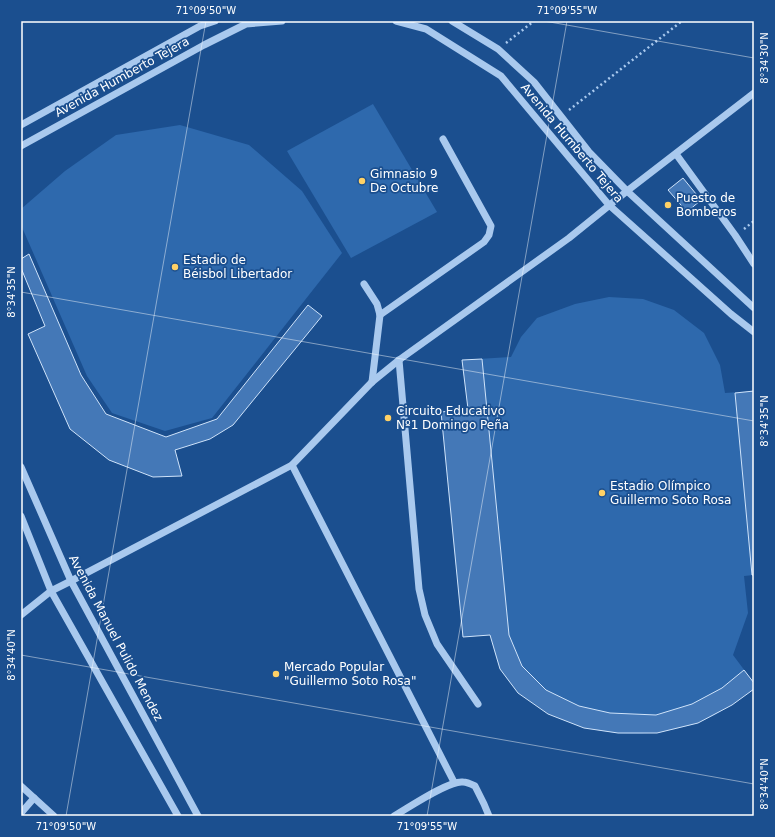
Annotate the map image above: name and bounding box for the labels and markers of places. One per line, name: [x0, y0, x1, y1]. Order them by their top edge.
place label: Gimnasio 9 De Octubre: [370, 167, 438, 195]
marker: Gimnasio 9 De Octubre: [357, 176, 367, 186]
place label: Puesto de Bomberos: [676, 191, 737, 219]
marker: Puesto de Bomberos: [663, 200, 673, 210]
place label: Estadio de Béisbol Libertador: [183, 253, 292, 281]
marker: Estadio de Béisbol Libertador: [170, 262, 180, 272]
place label: Circuito Educativo Nº1 Domingo Peña: [396, 404, 509, 432]
marker: Circuito Educativo Nº1 Domingo Peña: [383, 413, 393, 423]
place label: Estadio Olímpico Guillermo Soto Rosa: [610, 479, 731, 507]
marker: Estadio Olímpico Guillermo Soto Rosa: [597, 488, 607, 498]
place label: Mercado Popular "Guillermo Soto Rosa": [284, 660, 416, 688]
marker: Mercado Popular "Guillermo Soto Rosa": [271, 669, 281, 679]

